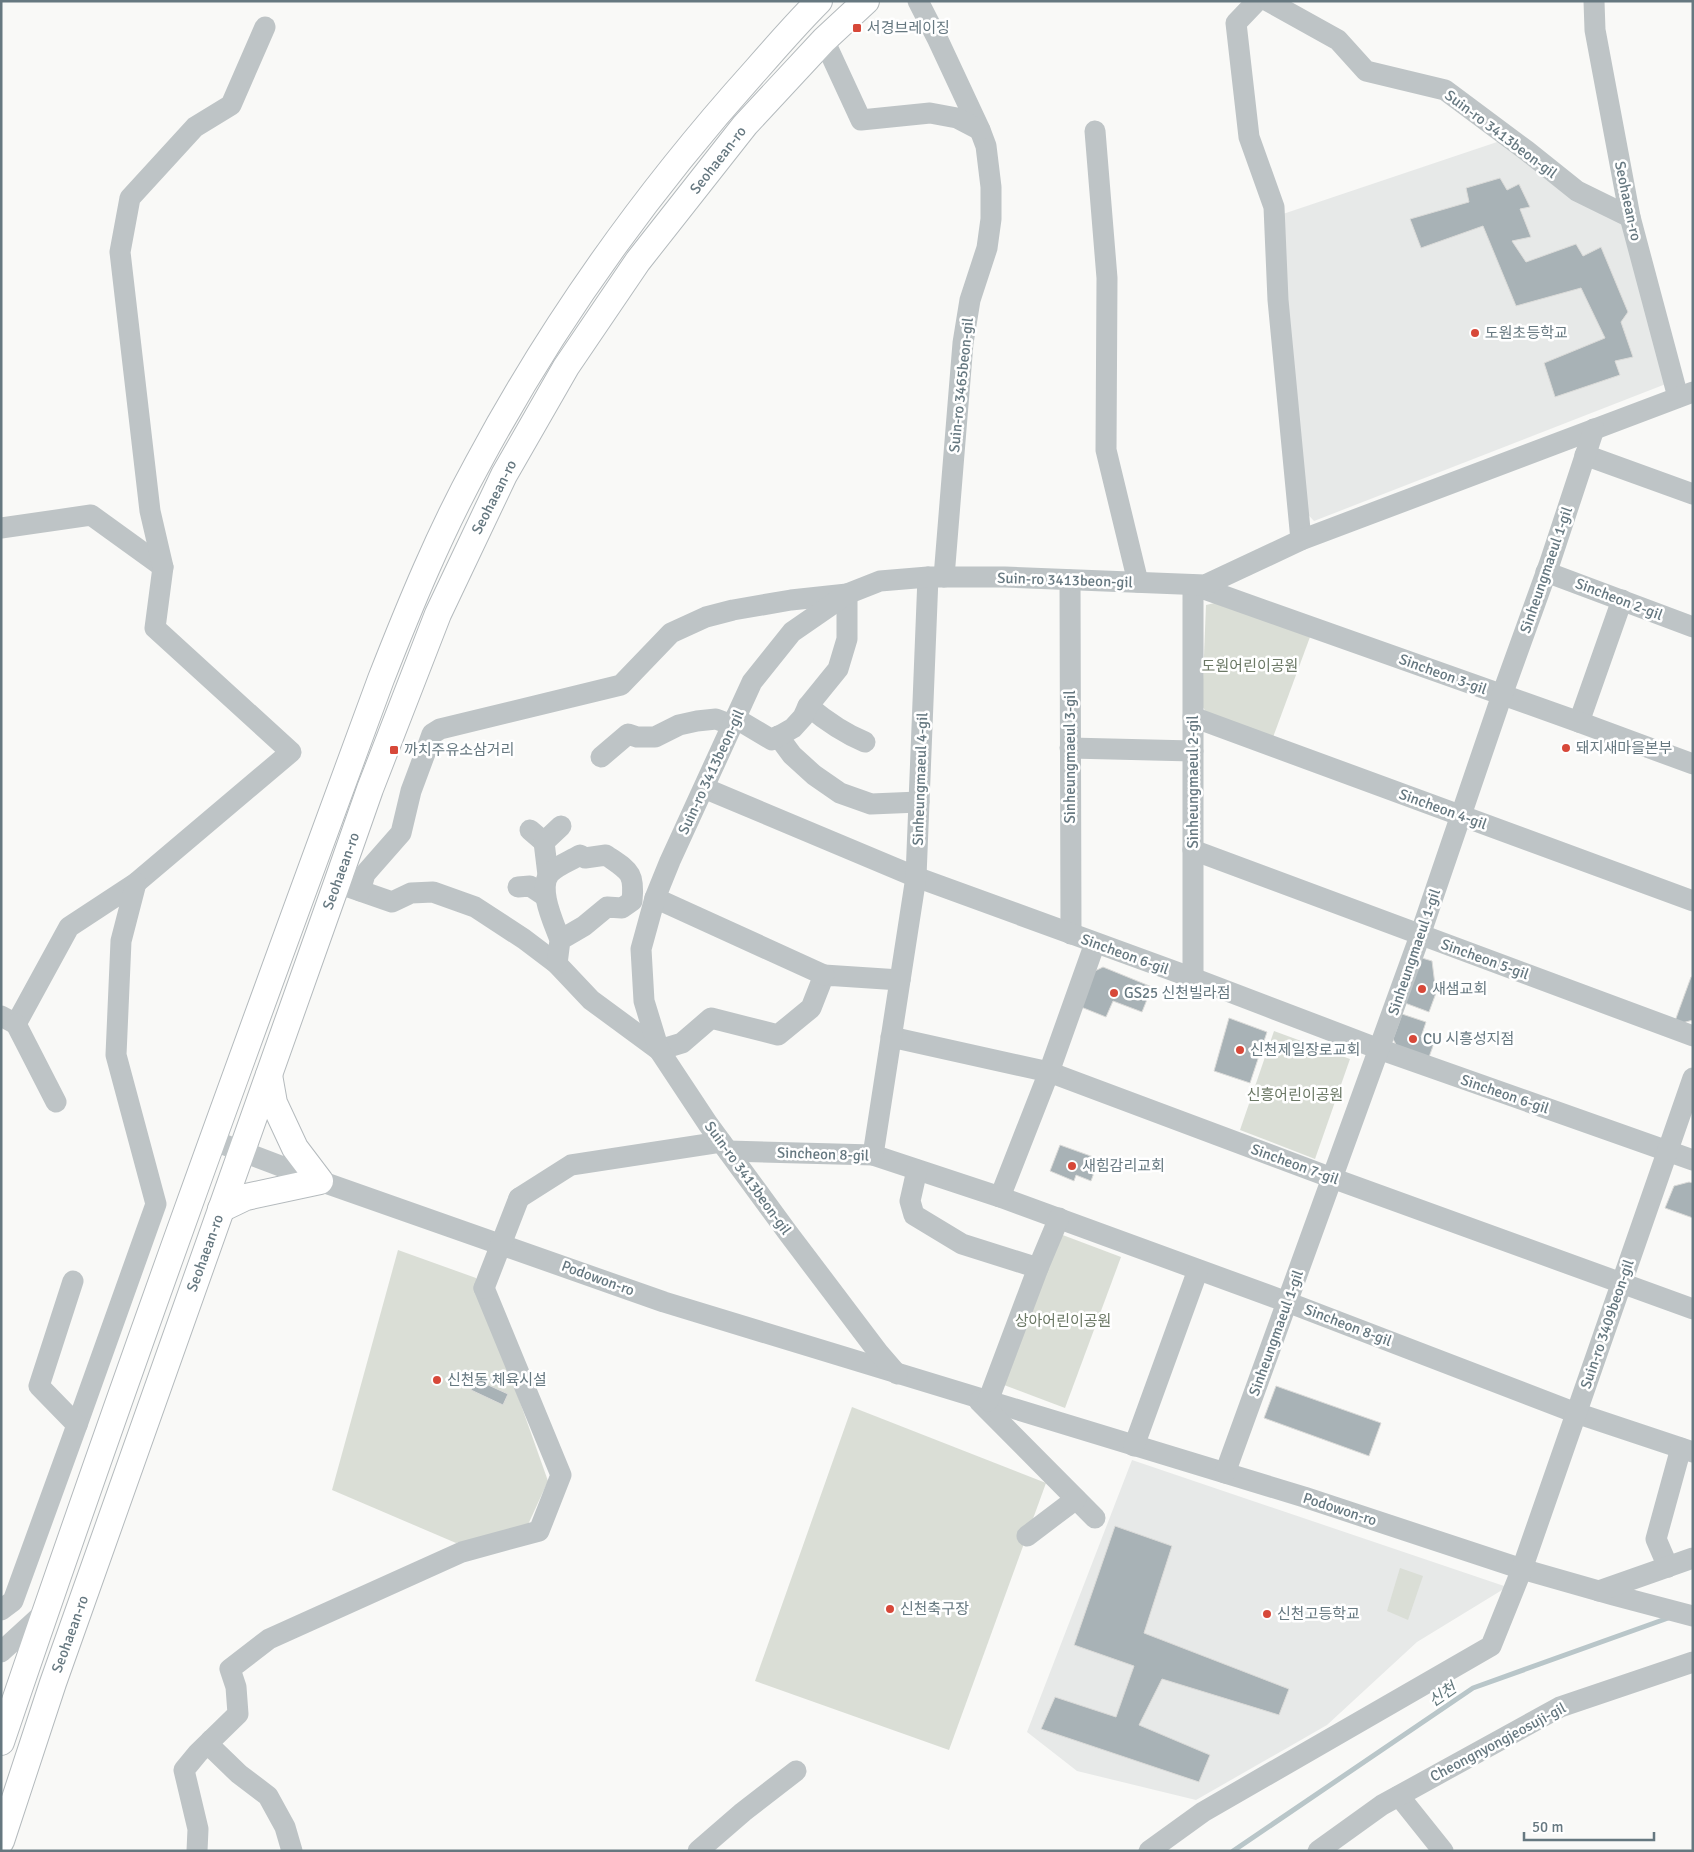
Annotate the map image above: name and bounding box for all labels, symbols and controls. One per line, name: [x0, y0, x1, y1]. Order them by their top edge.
place label: 서경브레이징: [867, 19, 950, 37]
marker: 서경브레이징: [851, 22, 863, 34]
street label: Suin-ro 3413beon-gil: [1441, 86, 1561, 182]
street label: Seohaean-ro: [686, 122, 750, 197]
street label: Seohaean-ro: [1611, 160, 1645, 243]
street label: Suin-ro 3465beon-gil: [945, 317, 977, 453]
place label: 도원초등학교: [1485, 324, 1568, 342]
marker: 도원초등학교: [1469, 327, 1481, 339]
street label: Seohaean-ro: [468, 457, 520, 537]
street label: Sinheungmaeul 1-gil: [1516, 504, 1576, 636]
street label: Suin-ro 3413beon-gil: [997, 569, 1133, 591]
street label: Sincheon 2-gil: [1573, 574, 1665, 624]
street label: Sincheon 3-gil: [1397, 650, 1489, 698]
park label: 도원어린이공원: [1202, 657, 1298, 675]
street label: Sinheungmaeul 3-gil: [1061, 690, 1079, 824]
street label: Suin-ro 3413beon-gil: [674, 707, 748, 837]
street label: Sinheungmaeul 4-gil: [909, 712, 931, 846]
street label: Sinheungmaeul 2-gil: [1184, 715, 1202, 849]
place label: 돼지새마을본부: [1576, 739, 1673, 757]
place label: 까치주유소삼거리: [404, 741, 514, 759]
marker: 돼지새마을본부: [1560, 742, 1572, 754]
marker: 까치주유소삼거리: [388, 744, 400, 756]
street label: Sincheon 4-gil: [1397, 785, 1489, 833]
street label: Seohaean-ro: [319, 830, 363, 912]
street label: Sinheungmaeul 1-gil: [1384, 886, 1444, 1018]
street label: Sincheon 6-gil: [1079, 930, 1171, 978]
street label: Sincheon 5-gil: [1439, 935, 1531, 983]
place label: 새샘교회: [1432, 980, 1487, 998]
marker: 새샘교회: [1416, 983, 1428, 995]
place label: GS25 신천빌라점: [1124, 984, 1230, 1002]
marker: GS25 신천빌라점: [1108, 987, 1120, 999]
place label: CU 시흥성지점: [1423, 1030, 1514, 1048]
marker: CU 시흥성지점: [1407, 1033, 1419, 1045]
place label: 신천제일장로교회: [1250, 1041, 1360, 1059]
marker: 신천제일장로교회: [1234, 1044, 1246, 1056]
street label: Sincheon 6-gil: [1458, 1070, 1552, 1118]
park label: 신흥어린이공원: [1247, 1086, 1343, 1104]
street label: Suin-ro 3413beon-gil: [701, 1118, 795, 1238]
street label: Sincheon 7-gil: [1249, 1140, 1341, 1188]
street label: Sincheon 8-gil: [777, 1143, 869, 1165]
place label: 새힘감리교회: [1082, 1157, 1165, 1175]
marker: 새힘감리교회: [1066, 1160, 1078, 1172]
street label: Seohaean-ro: [183, 1212, 227, 1294]
street label: Podowon-ro: [559, 1256, 637, 1300]
street label: Suin-ro 3409beon-gil: [1576, 1257, 1638, 1391]
street label: Sinheungmaeul 1-gil: [1245, 1268, 1307, 1398]
street label: Sincheon 8-gil: [1302, 1300, 1394, 1350]
park label: 상아어린이공원: [1015, 1312, 1111, 1330]
place label: 신천동 체육시설: [447, 1371, 547, 1389]
marker: 신천동 체육시설: [431, 1374, 443, 1386]
street label: Podowon-ro: [1301, 1489, 1379, 1529]
street label: Seohaean-ro: [48, 1593, 92, 1675]
place label: 신천축구장: [900, 1600, 969, 1618]
marker: 신천축구장: [884, 1603, 896, 1615]
place label: 신천고등학교: [1277, 1605, 1360, 1623]
marker: 신천고등학교: [1261, 1608, 1273, 1620]
water label: 신천: [1425, 1677, 1462, 1711]
street label: Cheongnyongjeosuji-gil: [1427, 1699, 1569, 1785]
scale bar: [1524, 1810, 1654, 1842]
text: 50 m: [1532, 1818, 1563, 1836]

